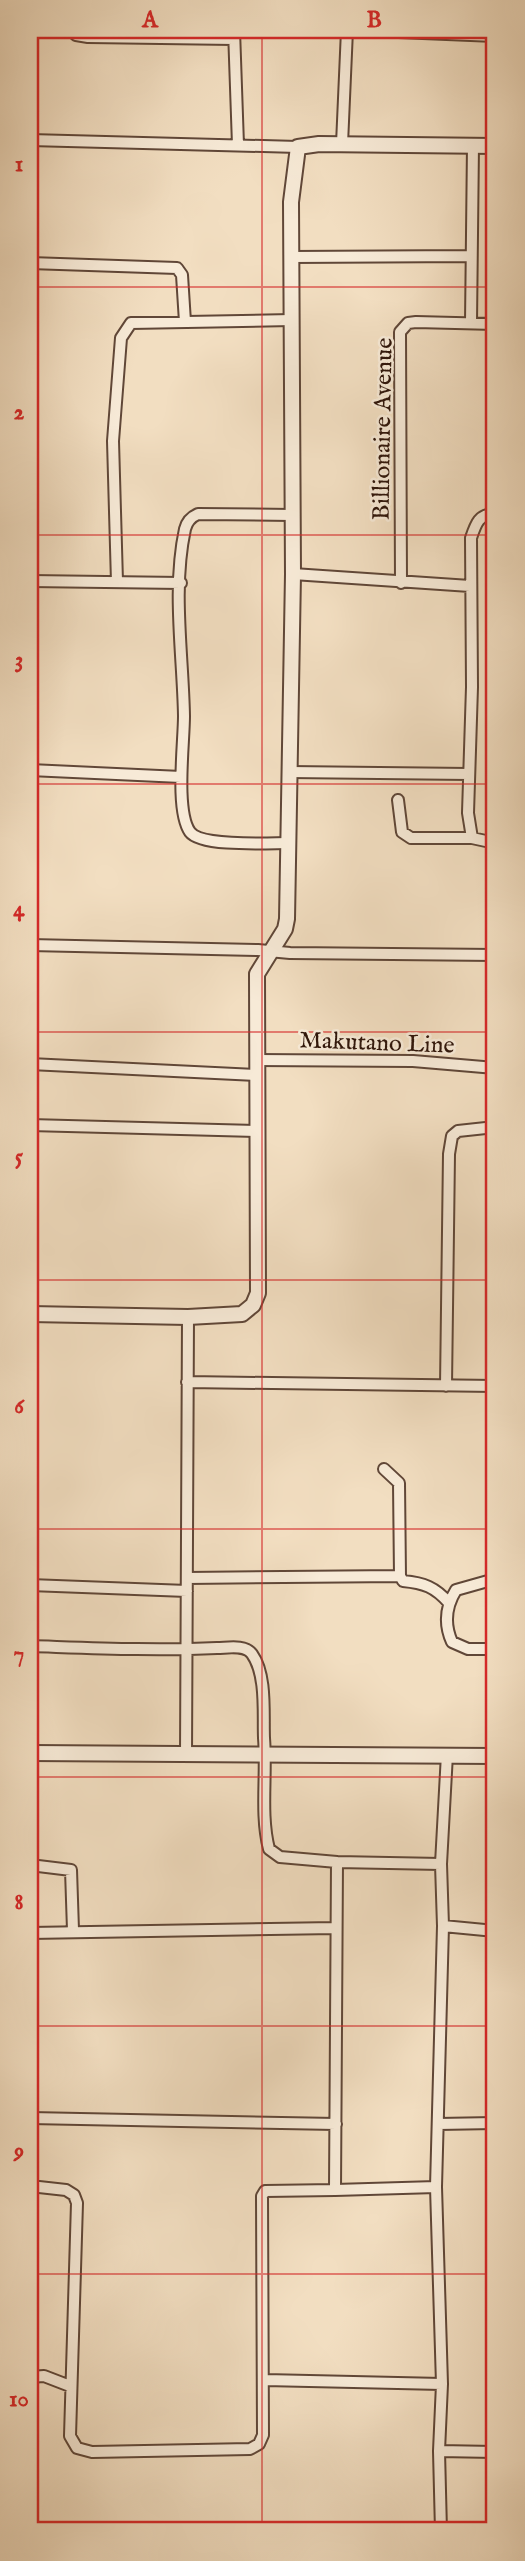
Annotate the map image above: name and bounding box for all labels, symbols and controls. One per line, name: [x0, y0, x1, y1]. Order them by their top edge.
text: A: [141, 6, 159, 35]
text: B: [366, 6, 382, 35]
text: 1: [15, 150, 23, 179]
street label: Billionaire Avenue: [366, 337, 401, 521]
text: 2: [14, 398, 25, 427]
text: 3: [15, 646, 23, 675]
text: 4: [13, 895, 25, 924]
street label: Makutano Line: [299, 1025, 455, 1062]
text: 5: [15, 1143, 24, 1172]
text: 6: [14, 1392, 25, 1421]
text: 7: [14, 1640, 24, 1669]
text: 8: [14, 1888, 24, 1917]
text: 9: [13, 2137, 24, 2166]
text: 10: [9, 2385, 29, 2414]

